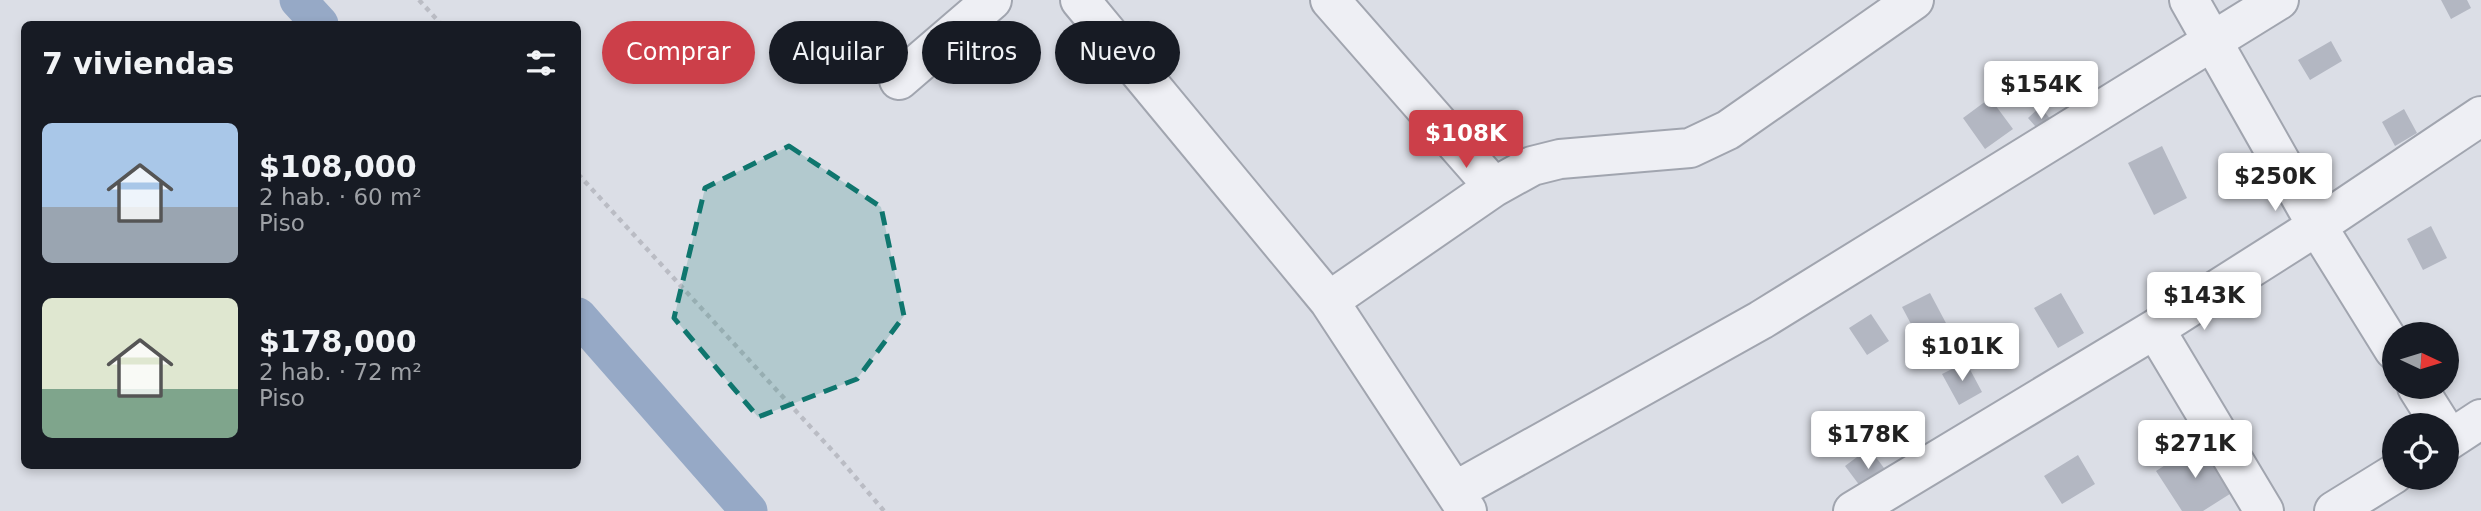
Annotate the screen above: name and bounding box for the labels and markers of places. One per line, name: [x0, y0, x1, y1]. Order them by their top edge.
pin: $154K: [1992, 61, 2090, 121]
pin: $108K: [1417, 110, 1515, 170]
pin: $250K: [2226, 154, 2324, 213]
pin: $143K: [2155, 272, 2253, 332]
pin: $101K: [1913, 324, 2011, 383]
pin: $178K: [1819, 412, 1917, 471]
pin: $271K: [2146, 420, 2244, 480]

